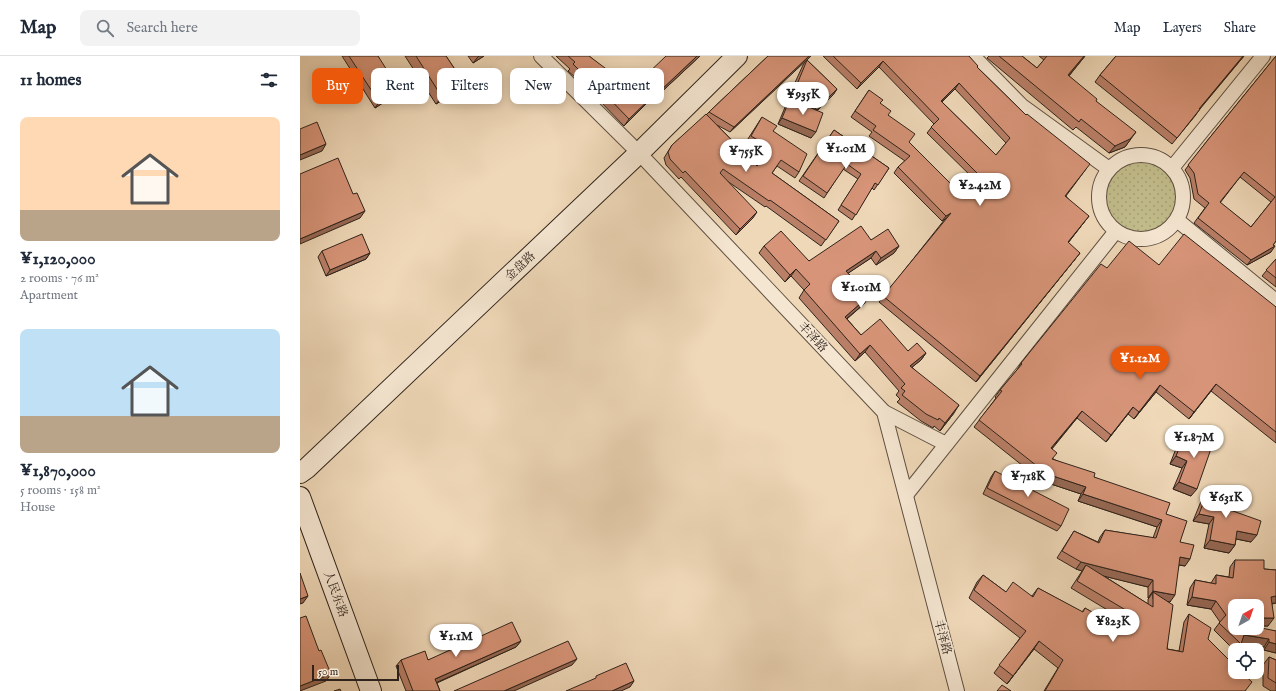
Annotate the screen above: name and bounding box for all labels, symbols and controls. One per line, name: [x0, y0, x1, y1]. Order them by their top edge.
search box: [80, 10, 360, 46]
text: Map: [20, 16, 56, 40]
icon: search: [94, 17, 116, 39]
text: Search here: [126, 18, 198, 37]
text: Map: [1114, 19, 1141, 37]
text: Layers: [1163, 19, 1202, 37]
text: Share: [1224, 19, 1256, 37]
chip: Buy: [312, 68, 363, 104]
chip: Rent: [371, 68, 429, 104]
chip: Filters: [437, 68, 502, 104]
chip: New: [510, 68, 566, 104]
chip: Apartment: [574, 68, 664, 104]
icon: filters: [258, 69, 280, 91]
text: 11 homes: [20, 70, 81, 91]
pin: ¥935K: [775, 82, 831, 116]
text: ¥935K: [786, 86, 820, 103]
pin: ¥1.01M: [813, 136, 879, 170]
pin: ¥755K: [718, 139, 774, 173]
text: ¥1.01M: [826, 140, 866, 157]
icon: home: [114, 143, 186, 215]
text: ¥755K: [729, 143, 763, 160]
pin: ¥2.42M: [947, 173, 1013, 207]
text: ¥2.42M: [958, 177, 1002, 194]
text: ¥1,120,000: [20, 249, 96, 270]
street label: 金盘路: [502, 249, 539, 284]
text: 2 rooms · 76 m²: [20, 270, 99, 287]
pin: ¥1.01M: [828, 275, 894, 309]
text: ¥1.01M: [841, 279, 881, 296]
text: Apartment: [20, 287, 78, 304]
street label: 丰泽路: [795, 319, 830, 356]
pin: ¥1.12M: [1107, 346, 1173, 380]
text: ¥1.12M: [1120, 350, 1160, 367]
icon: home: [114, 355, 186, 427]
pin: ¥1.87M: [1161, 425, 1227, 459]
text: ¥1.87M: [1174, 429, 1214, 446]
text: ¥1,870,000: [20, 461, 96, 482]
pin: ¥718K: [1000, 464, 1056, 498]
text: ¥718K: [1011, 468, 1045, 485]
text: 5 rooms · 158 m²: [20, 482, 101, 499]
pin: ¥631K: [1198, 485, 1254, 519]
text: ¥631K: [1209, 489, 1243, 506]
text: House: [20, 499, 55, 516]
street label: 人民东路: [320, 569, 351, 619]
north arrow: [1228, 599, 1264, 635]
map controls: [1228, 599, 1264, 679]
pin: ¥823K: [1085, 609, 1141, 643]
text: ¥823K: [1096, 613, 1130, 630]
street label: 丰泽路: [931, 618, 954, 656]
pin: ¥1.1M: [428, 624, 484, 658]
text: ¥1.1M: [439, 628, 473, 645]
button: locate: [1228, 643, 1264, 679]
scale bar: [312, 663, 399, 682]
text: 50 m: [318, 665, 338, 679]

